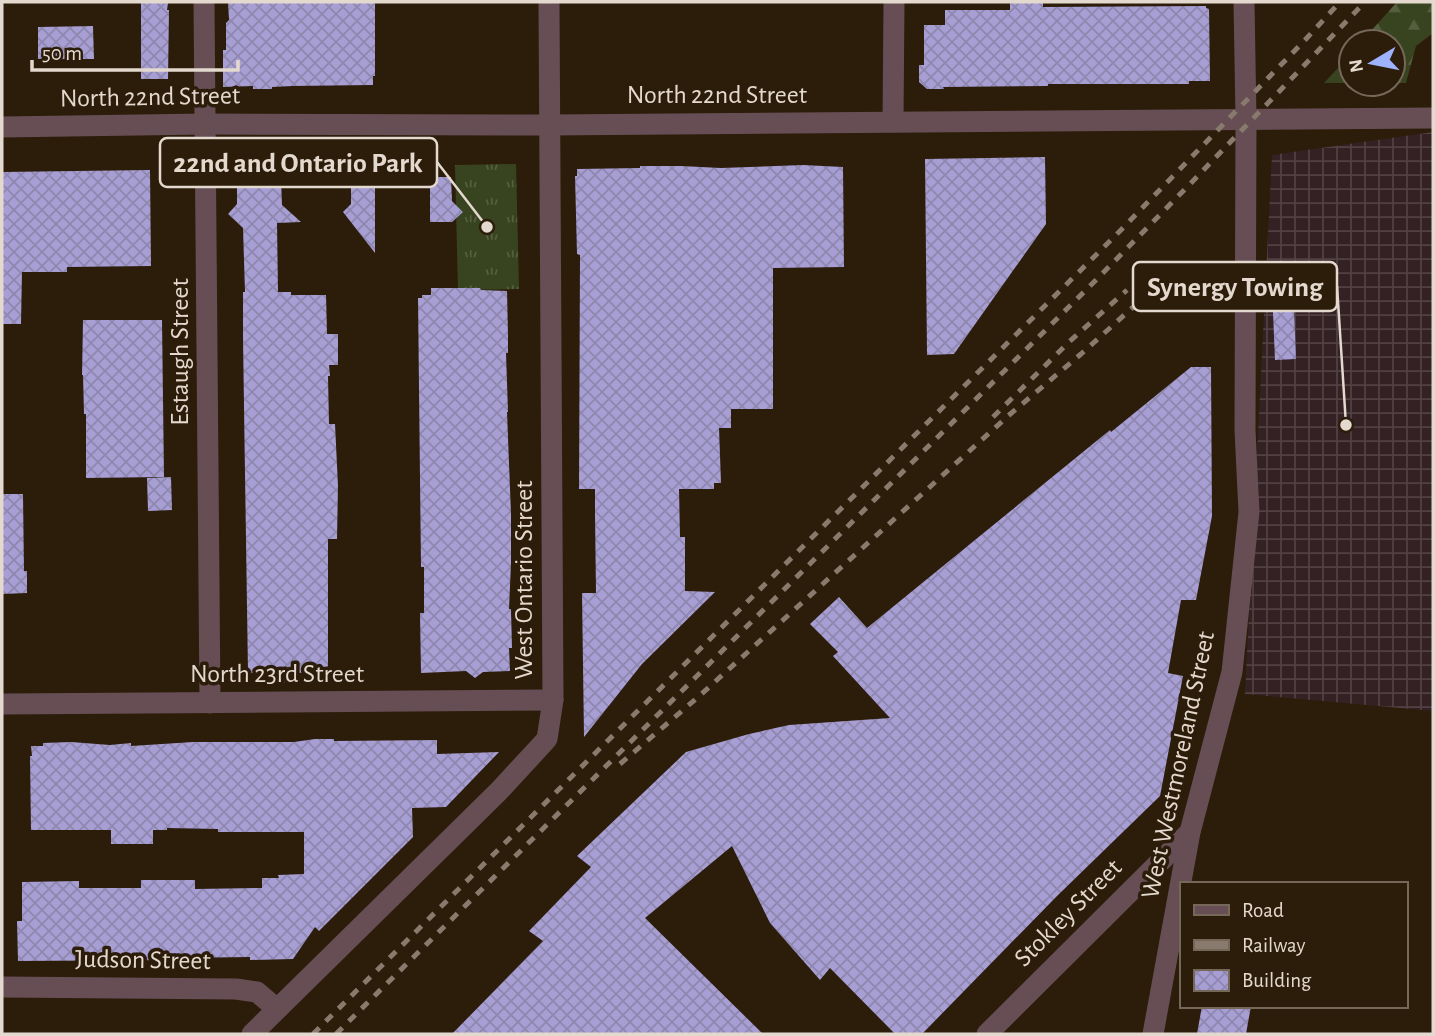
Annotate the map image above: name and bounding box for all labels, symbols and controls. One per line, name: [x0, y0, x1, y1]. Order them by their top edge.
scale bar: [32, 28, 238, 72]
north arrow: [1337, 28, 1407, 98]
text: 50 m: [42, 43, 82, 64]
text: N: [1346, 58, 1367, 74]
street label: North 22nd Street: [60, 82, 240, 112]
street label: North 22nd Street: [627, 82, 807, 108]
callout: 22nd and Ontario Park: [160, 138, 437, 187]
text: 22nd and Ontario Park: [173, 150, 423, 178]
callout: Synergy Towing: [1133, 262, 1337, 311]
text: Synergy Towing: [1147, 274, 1324, 302]
street label: Estaugh Street: [167, 278, 193, 426]
street label: West Ontario Street: [511, 480, 537, 680]
street label: West Westmoreland Street: [1137, 629, 1219, 901]
street label: North 23rd Street: [190, 661, 364, 687]
street label: Stokley Street: [1009, 854, 1127, 972]
legend: [1180, 882, 1407, 1008]
text: Road: [1242, 900, 1284, 921]
text: Railway: [1242, 935, 1305, 956]
street label: Judson Street: [75, 946, 211, 974]
text: Building: [1242, 970, 1312, 991]

